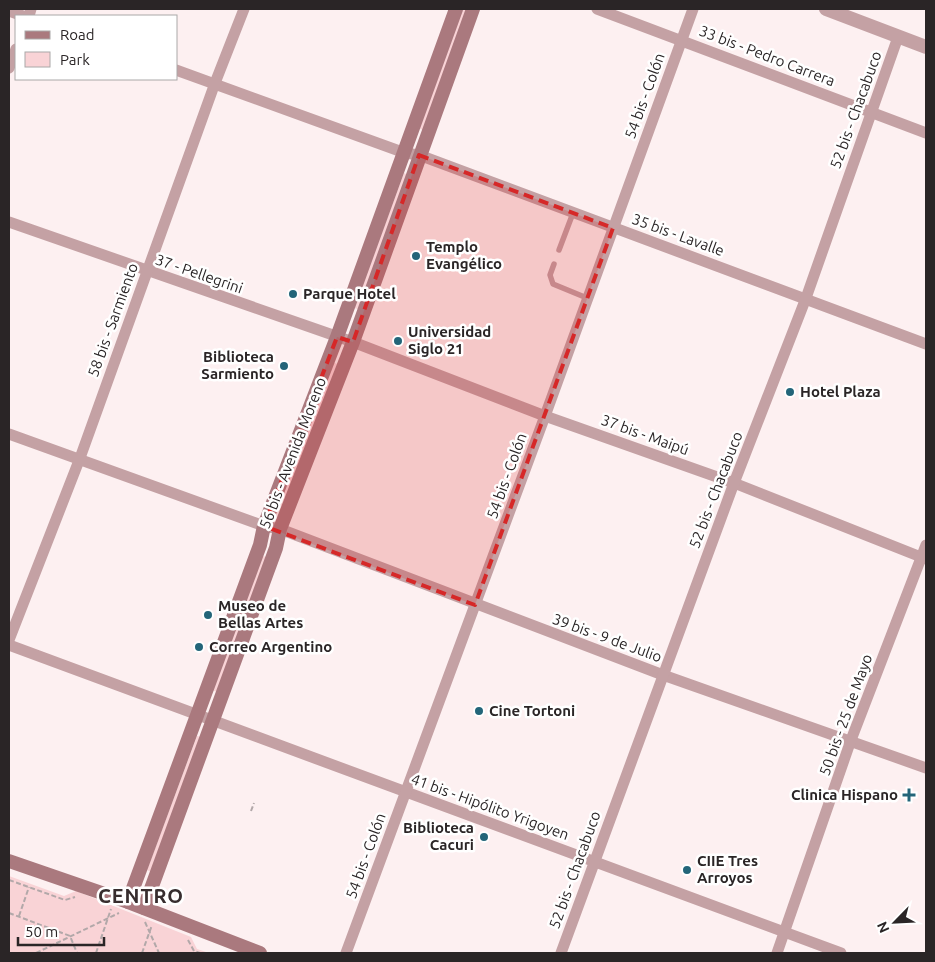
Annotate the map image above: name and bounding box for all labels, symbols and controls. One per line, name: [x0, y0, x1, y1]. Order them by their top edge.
legend: [15, 15, 178, 80]
street label: 33 bis - Pedro Carrera: [697, 22, 837, 89]
text: Road: [60, 26, 95, 43]
street label: 52 bis - Chacabuco: [826, 49, 885, 171]
text: Park: [60, 51, 90, 68]
street label: 54 bis - Colón: [621, 51, 668, 141]
street label: 35 bis - Lavalle: [630, 210, 727, 259]
place label: Templo Evangélico: [426, 238, 502, 272]
marker: Templo Evangélico: [410, 250, 422, 262]
street label: 37 - Pellegrini: [153, 251, 245, 296]
street label: 58 bis - Sarmiento: [84, 261, 141, 379]
place label: Parque Hotel: [303, 285, 396, 302]
marker: Parque Hotel: [287, 288, 299, 300]
place label: Universidad Siglo 21: [408, 323, 491, 357]
marker: Universidad Siglo 21: [392, 335, 404, 347]
place label: Biblioteca Sarmiento: [201, 348, 274, 382]
marker: Biblioteca Sarmiento: [278, 360, 290, 372]
street label: 56 bis - Avenida Moreno: [256, 375, 329, 531]
place label: Hotel Plaza: [800, 383, 881, 400]
marker: Hotel Plaza: [784, 386, 796, 398]
street label: 37 bis - Maipú: [599, 411, 691, 458]
street label: 52 bis - Chacabuco: [685, 429, 746, 551]
street label: 54 bis - Colón: [483, 431, 530, 521]
place label: Museo de Bellas Artes: [218, 597, 303, 631]
marker: Museo de Bellas Artes: [202, 609, 214, 621]
street label: 39 bis - 9 de Julio: [550, 610, 664, 665]
place label: Correo Argentino: [209, 638, 332, 655]
marker: Correo Argentino: [193, 641, 205, 653]
street label: 50 bis - 25 de Mayo: [816, 652, 875, 778]
place label: Cine Tortoni: [489, 702, 575, 719]
marker: Cine Tortoni: [473, 705, 485, 717]
street label: 41 bis - Hipólito Yrigoyen: [409, 770, 571, 843]
place label: Clinica Hispano: [791, 786, 898, 803]
marker: Clinica Hispano: [902, 788, 916, 802]
street label: 52 bis - Chacabuco: [545, 809, 604, 931]
street label: 54 bis - Colón: [342, 811, 389, 901]
place label: Biblioteca Cacuri: [403, 819, 474, 853]
marker: Biblioteca Cacuri: [478, 831, 490, 843]
place label: CIIE Tres Arroyos: [697, 852, 758, 886]
marker: CIIE Tres Arroyos: [681, 864, 693, 876]
district label: CENTRO: [98, 884, 184, 907]
north arrow: [870, 897, 920, 947]
scale bar: [18, 914, 104, 946]
text: N: [874, 919, 893, 935]
text: 50 m: [25, 923, 58, 940]

